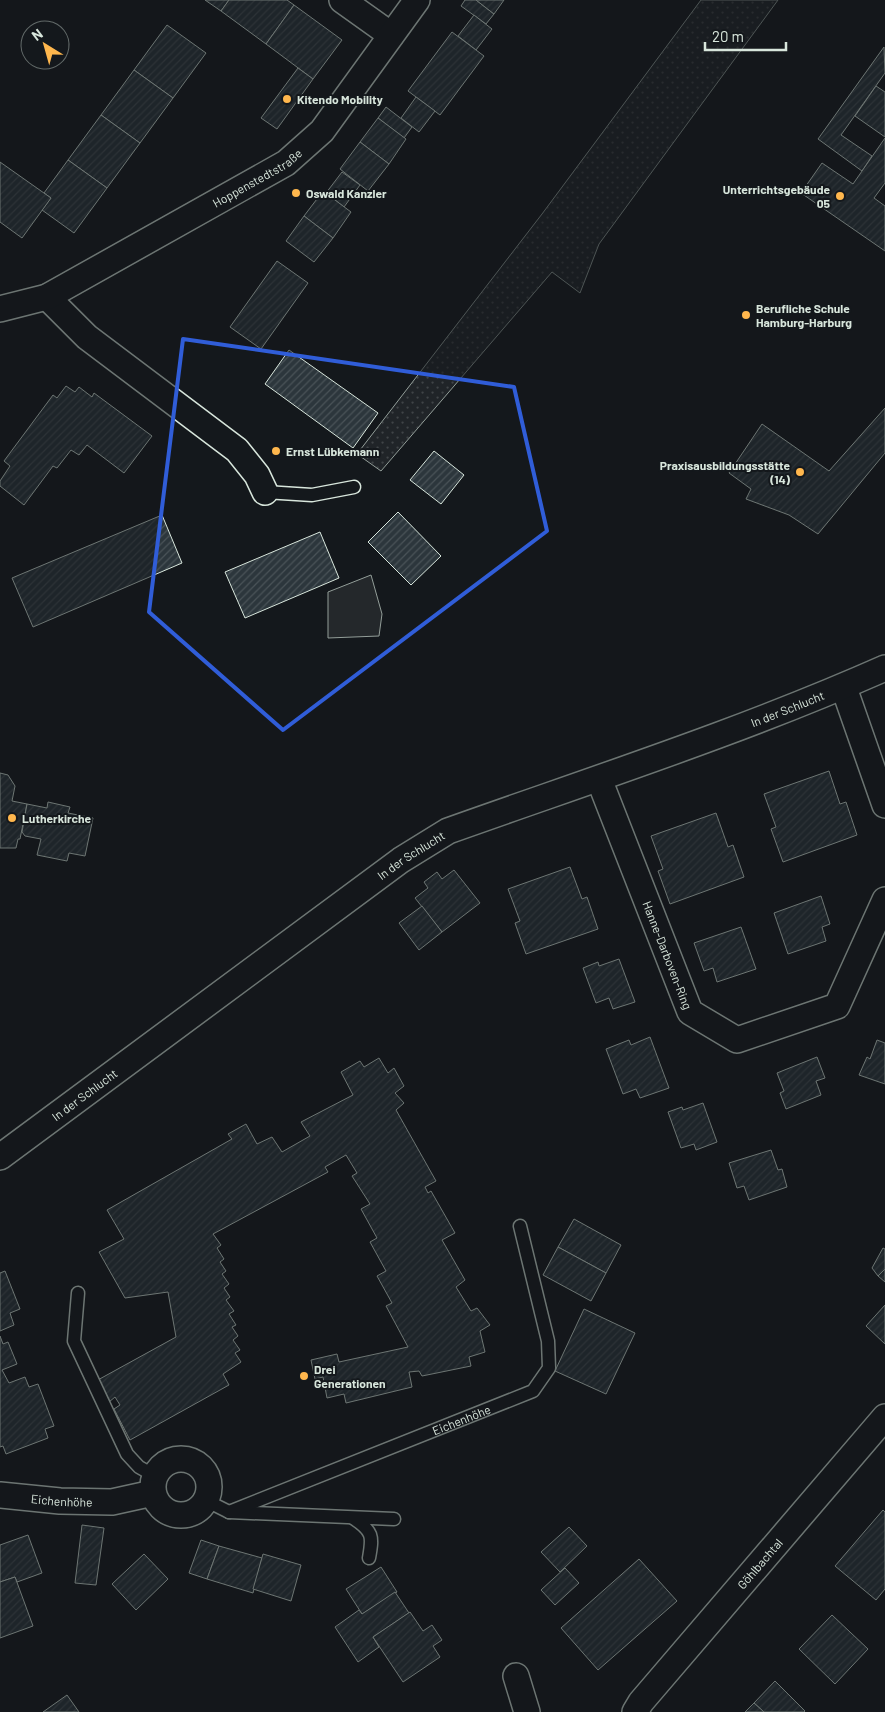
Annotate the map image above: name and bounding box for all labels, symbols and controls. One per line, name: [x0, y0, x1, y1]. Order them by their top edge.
north arrow: [20, 20, 70, 70]
scale bar: [705, 20, 786, 52]
text: N: [28, 25, 46, 44]
text: 20 m: [712, 27, 744, 45]
place label: Kitendo Mobility: [297, 92, 383, 106]
marker: Kitendo Mobility: [281, 93, 293, 105]
street label: Hoppenstedtstraße: [210, 146, 304, 210]
place label: Unterrichtsgebäude 05: [723, 182, 831, 210]
place label: Oswald Kanzler: [306, 186, 387, 200]
marker: Oswald Kanzler: [290, 187, 302, 199]
marker: Unterrichtsgebäude 05: [834, 190, 846, 202]
place label: Berufliche Schule Hamburg-Harburg: [756, 301, 852, 329]
marker: Berufliche Schule Hamburg-Harburg: [740, 309, 752, 321]
place label: Ernst Lübkemann: [286, 444, 379, 458]
marker: Ernst Lübkemann: [270, 445, 282, 457]
place label: Praxisausbildungsstätte (14): [660, 458, 791, 486]
marker: Praxisausbildungsstätte (14): [794, 466, 806, 478]
street label: In der Schlucht: [749, 688, 826, 729]
place label: Lutherkirche: [22, 811, 92, 825]
marker: Lutherkirche: [6, 812, 18, 824]
street label: In der Schlucht: [374, 828, 447, 882]
street label: Hanne-Darboven-Ring: [640, 899, 695, 1011]
street label: In der Schlucht: [49, 1066, 120, 1123]
place label: Drei Generationen: [314, 1362, 386, 1390]
marker: Drei Generationen: [298, 1370, 310, 1382]
street label: Eichenhöhe: [430, 1402, 492, 1437]
street label: Eichenhöhe: [30, 1491, 93, 1509]
street label: Göhlbachtal: [734, 1535, 785, 1591]

